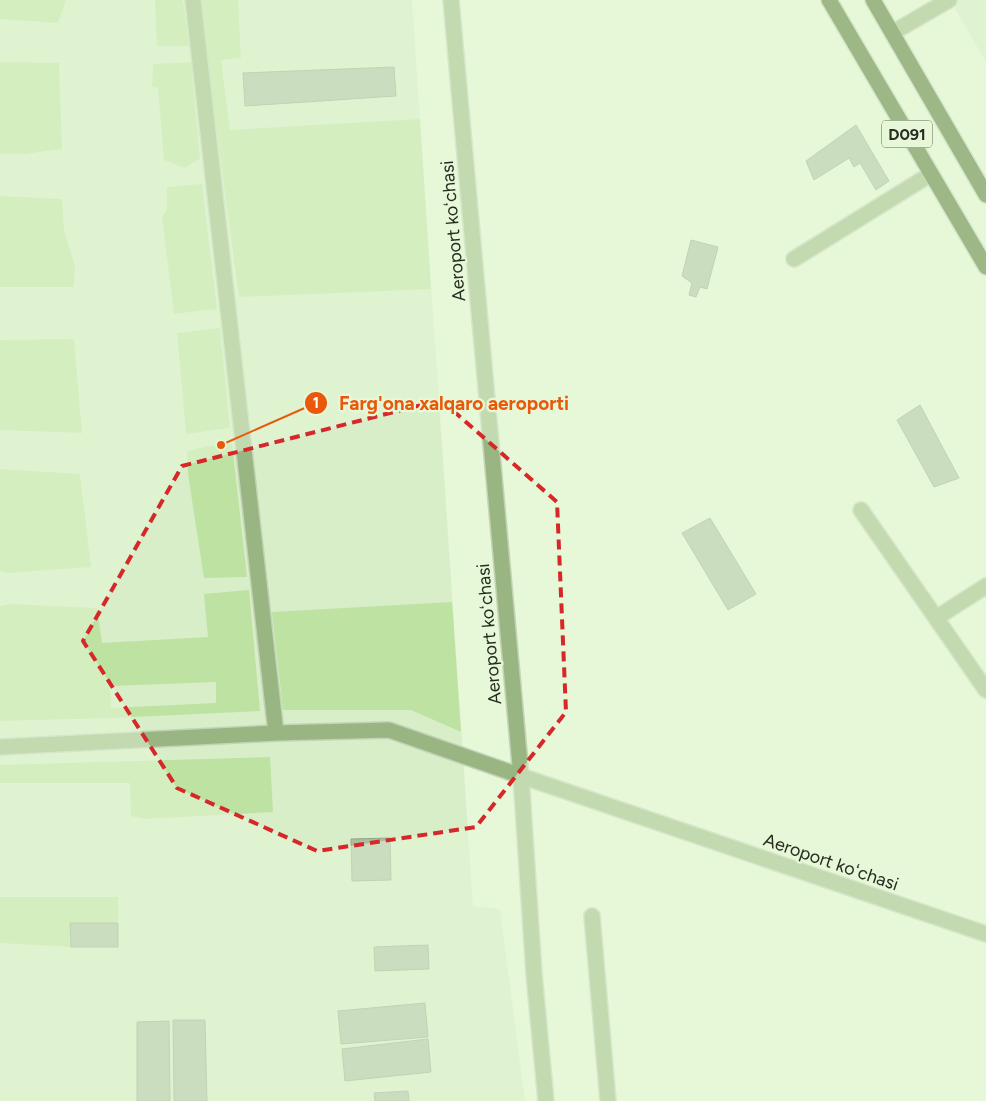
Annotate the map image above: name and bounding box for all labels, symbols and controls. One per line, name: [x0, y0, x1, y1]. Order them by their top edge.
road number: D091: [882, 120, 932, 148]
street label: Aeroport koʻchasi: [436, 160, 470, 302]
callout: Farg'ona xalqaro aeroporti: [304, 386, 579, 420]
text: Farg'ona xalqaro aeroporti: [339, 392, 569, 415]
text: 1: [313, 394, 319, 412]
street label: Aeroport koʻchasi: [472, 563, 506, 705]
street label: Aeroport koʻchasi: [761, 829, 901, 895]

